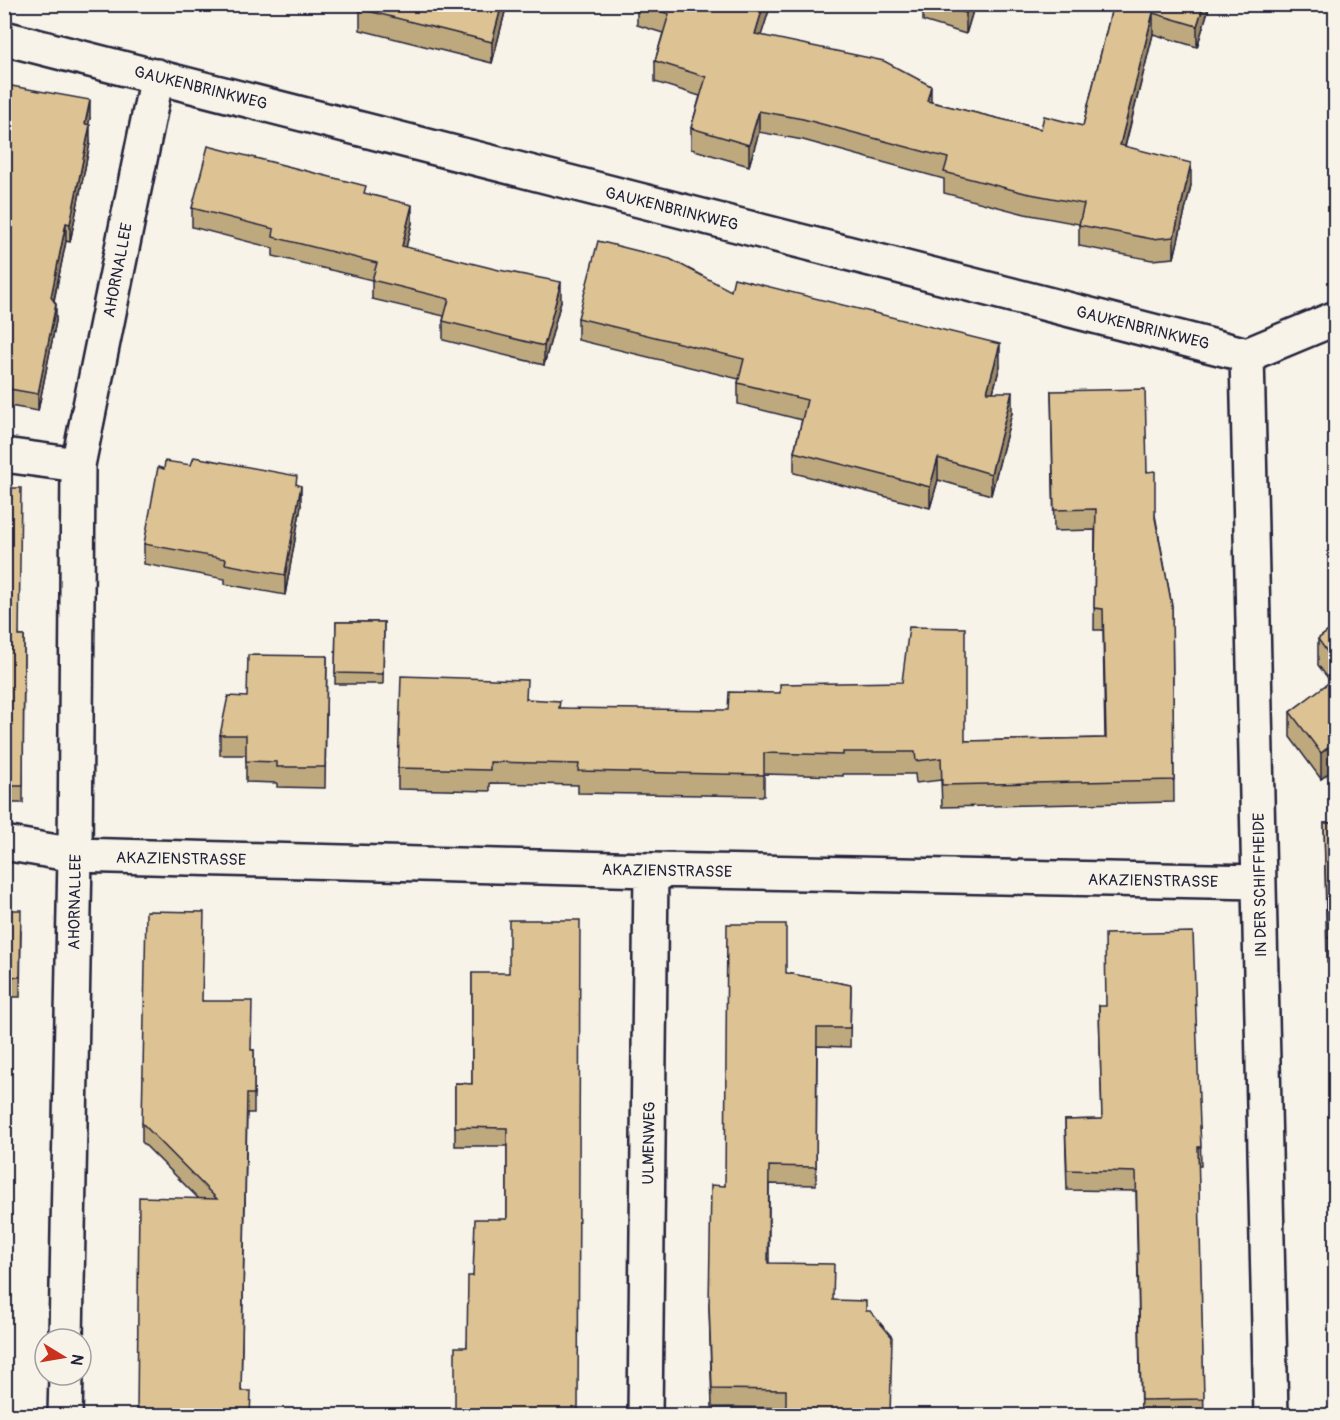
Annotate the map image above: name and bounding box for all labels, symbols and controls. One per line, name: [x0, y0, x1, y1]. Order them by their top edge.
street label: GAUKENBRINKWEG: [132, 62, 269, 114]
street label: GAUKENBRINKWEG: [603, 183, 740, 235]
street label: AHORNALLEE: [99, 221, 137, 319]
street label: GAUKENBRINKWEG: [1074, 302, 1211, 354]
street label: IN DER SCHIFFHEIDE: [1249, 813, 1271, 957]
street label: AKAZIENSTRASSE: [116, 848, 246, 870]
street label: AHORNALLEE: [64, 854, 86, 950]
street label: AKAZIENSTRASSE: [602, 860, 732, 882]
street label: AKAZIENSTRASSE: [1088, 870, 1218, 892]
street label: ULMENWEG: [638, 1101, 660, 1185]
north arrow: [33, 1327, 93, 1387]
text: N: [66, 1352, 88, 1367]

